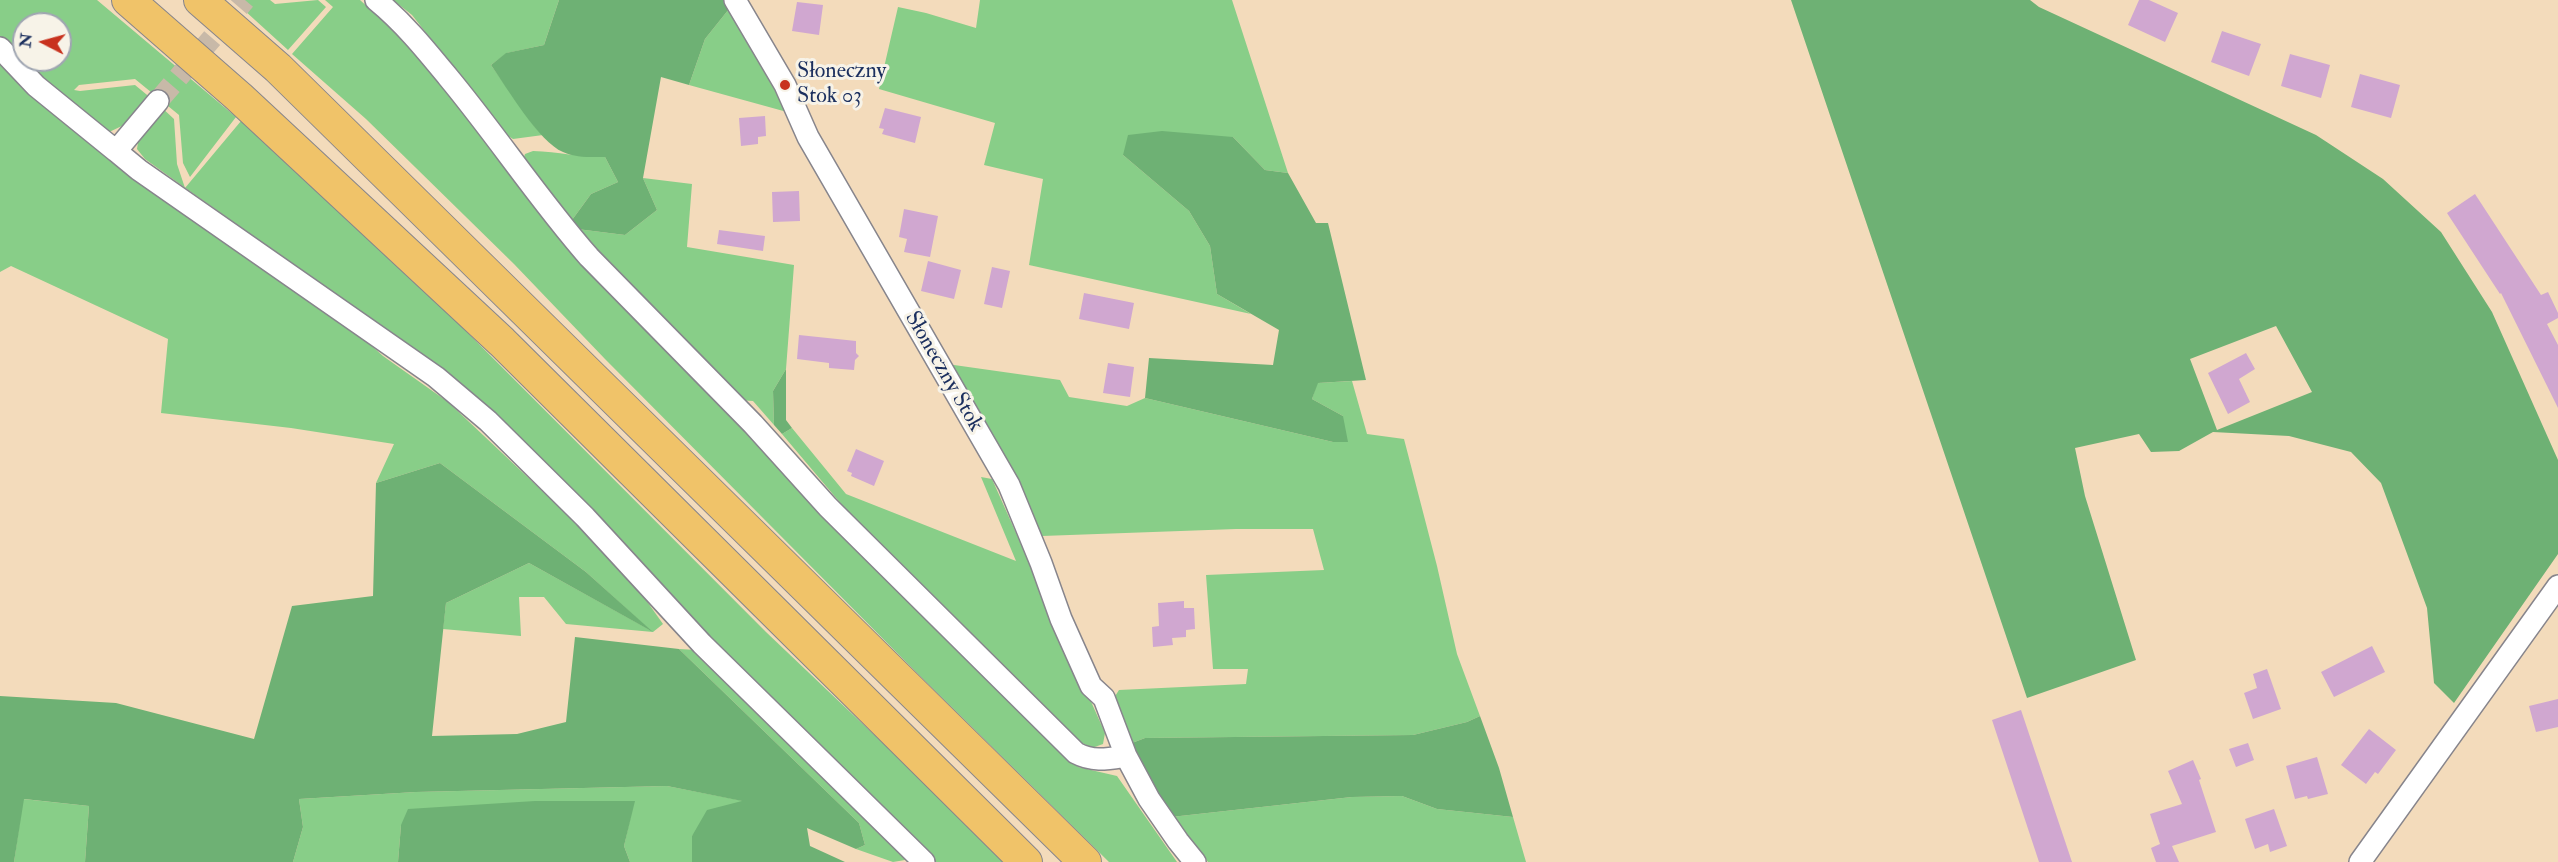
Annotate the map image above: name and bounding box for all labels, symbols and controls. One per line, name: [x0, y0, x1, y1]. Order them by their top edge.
north arrow: [12, 12, 72, 72]
text: N: [15, 32, 37, 49]
place label: Słoneczny Stok 03: [797, 59, 886, 110]
marker: Słoneczny Stok 03: [778, 78, 792, 92]
street label: Słoneczny Stok: [898, 307, 988, 437]

